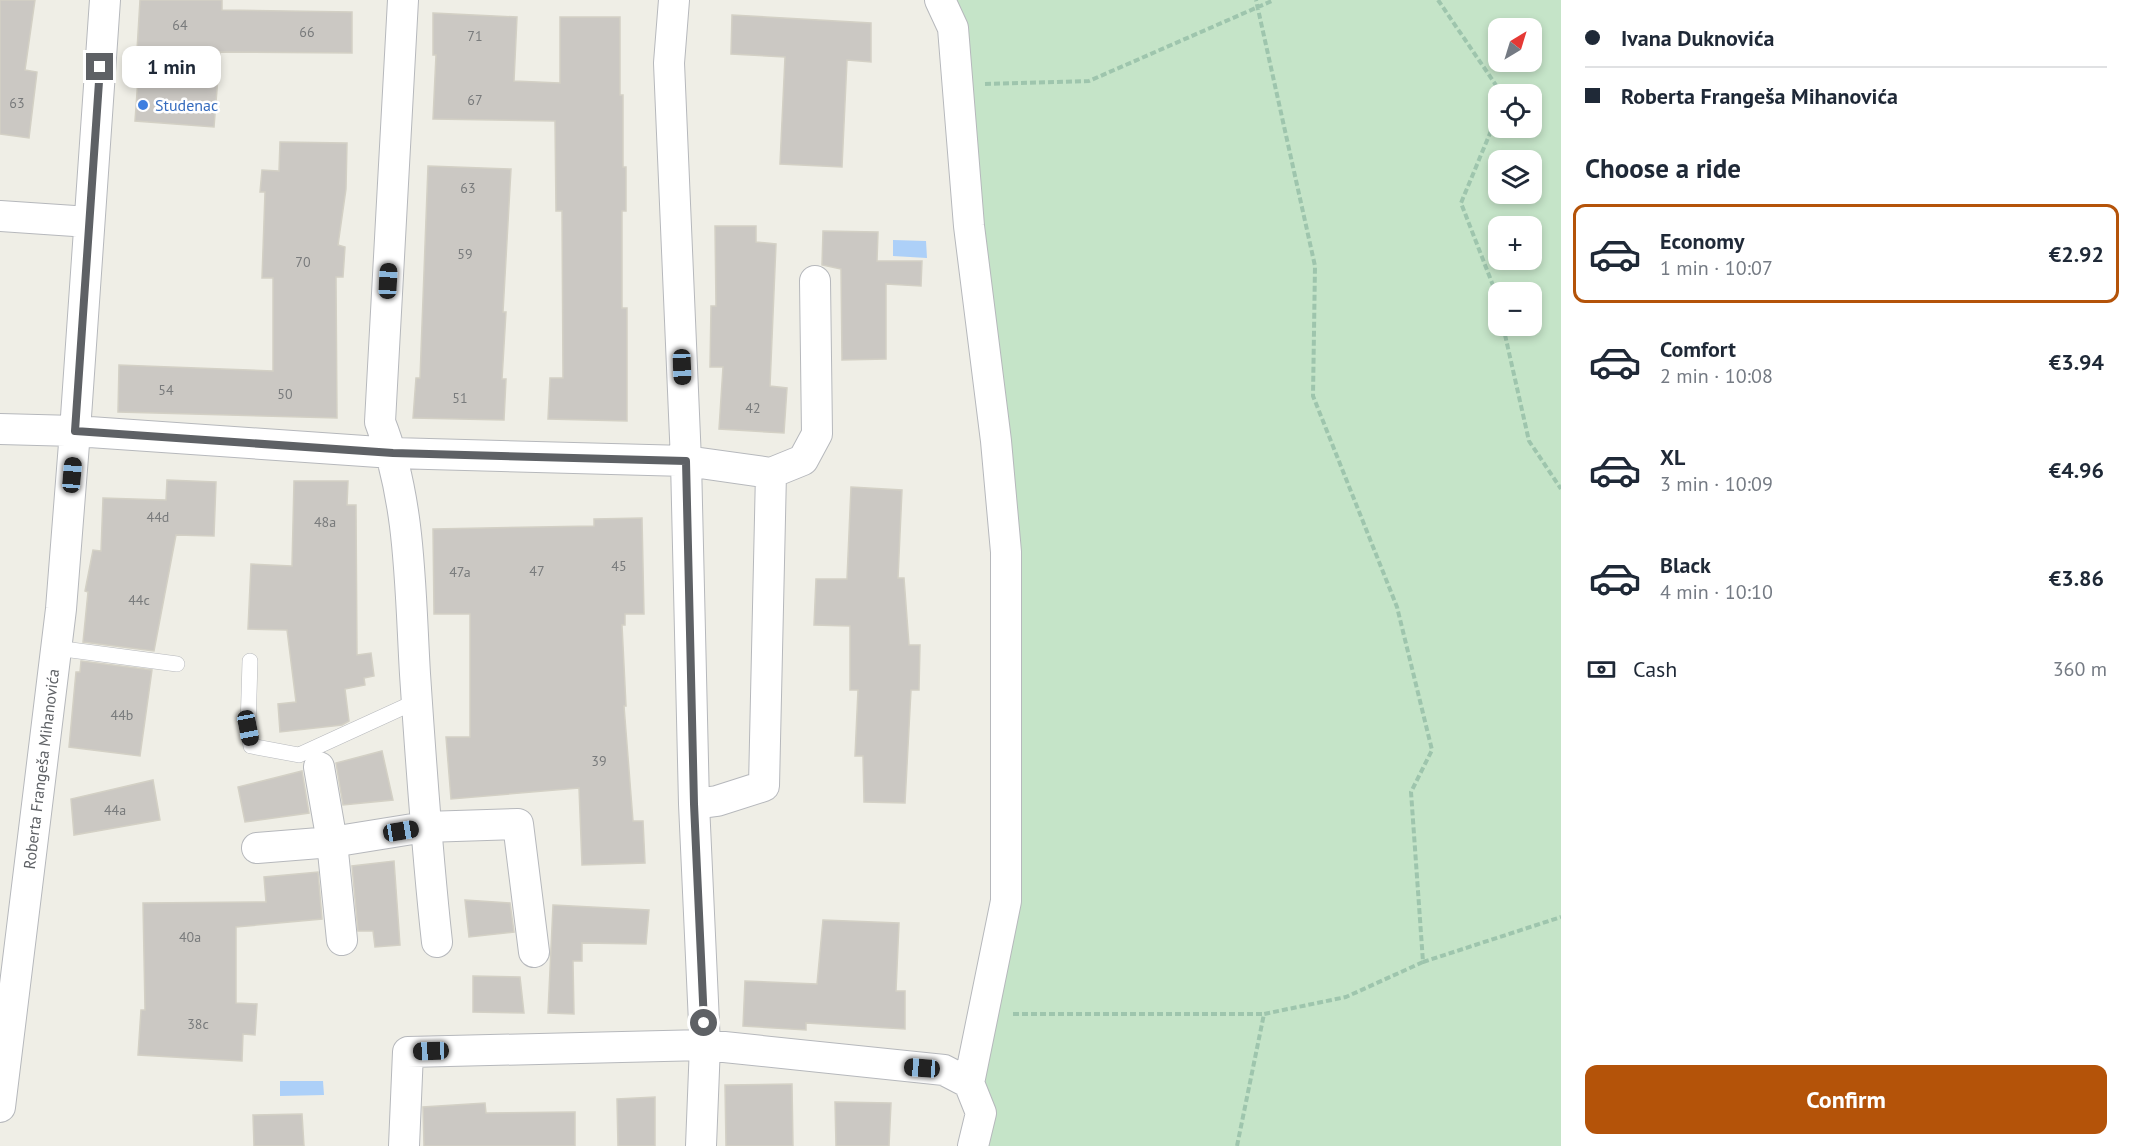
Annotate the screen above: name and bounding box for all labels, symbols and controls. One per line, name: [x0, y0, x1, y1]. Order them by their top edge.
house number: 64: [172, 16, 188, 34]
north arrow: [1488, 18, 1542, 72]
map controls: [1488, 18, 1542, 336]
house number: 66: [299, 23, 315, 41]
text: Ivana Duknovića: [1621, 24, 1774, 52]
house number: 71: [467, 27, 483, 45]
callout: 1 min: [121, 46, 220, 88]
route end: [86, 53, 113, 80]
text: 1 min: [147, 54, 196, 80]
text: Roberta Frangeša Mihanovića: [1621, 82, 1898, 110]
button: locate: [1488, 84, 1542, 138]
house number: 67: [467, 91, 483, 109]
house number: 63: [9, 94, 25, 112]
place label: Studenac: [155, 95, 218, 115]
marker: Studenac: [136, 98, 150, 112]
button: layers: [1488, 150, 1542, 204]
text: Choose a ride: [1585, 151, 1741, 185]
house number: 63: [460, 179, 476, 197]
button: +: [1488, 216, 1542, 270]
icon: car: [1588, 227, 1642, 281]
text: Economy: [1660, 227, 1744, 255]
text: €2.92: [2049, 240, 2104, 268]
house number: 59: [457, 245, 473, 263]
house number: 70: [295, 253, 311, 271]
text: 1 min · 10:07: [1660, 255, 1773, 281]
car: [378, 263, 398, 299]
button: −: [1488, 282, 1542, 336]
icon: car: [1588, 335, 1642, 389]
text: Comfort: [1660, 335, 1736, 363]
text: €3.94: [2049, 348, 2104, 376]
car: [672, 349, 692, 385]
text: 2 min · 10:08: [1660, 363, 1773, 389]
house number: 54: [158, 381, 174, 399]
house number: 50: [277, 385, 293, 403]
house number: 51: [452, 389, 468, 407]
house number: 42: [745, 399, 761, 417]
icon: car: [1588, 443, 1642, 497]
text: XL: [1660, 443, 1685, 471]
car: [61, 456, 83, 494]
text: €4.96: [2049, 456, 2104, 484]
text: 3 min · 10:09: [1660, 471, 1773, 497]
house number: 44d: [147, 508, 169, 526]
house number: 48a: [314, 513, 336, 531]
icon: car: [1588, 551, 1642, 605]
text: Black: [1660, 551, 1711, 579]
house number: 45: [611, 557, 627, 575]
house number: 47: [529, 562, 545, 580]
house number: 47a: [449, 563, 471, 581]
text: €3.86: [2049, 564, 2104, 592]
text: 4 min · 10:10: [1660, 579, 1773, 605]
house number: 44c: [128, 591, 150, 609]
icon: cash: [1585, 653, 1618, 686]
text: Cash: [1633, 655, 1677, 683]
text: 360 m: [2053, 656, 2107, 682]
street label: Roberta Frangeša Mihanovića: [19, 668, 63, 870]
house number: 44b: [111, 706, 133, 724]
car: [236, 709, 260, 747]
house number: 39: [591, 752, 607, 770]
house number: 44a: [104, 801, 126, 819]
car: [382, 819, 420, 843]
house number: 40a: [179, 928, 201, 946]
route start: [690, 1009, 717, 1036]
house number: 38c: [187, 1015, 209, 1033]
car: [413, 1041, 449, 1061]
car: [903, 1058, 941, 1078]
button: Confirm: [1585, 1065, 2107, 1134]

